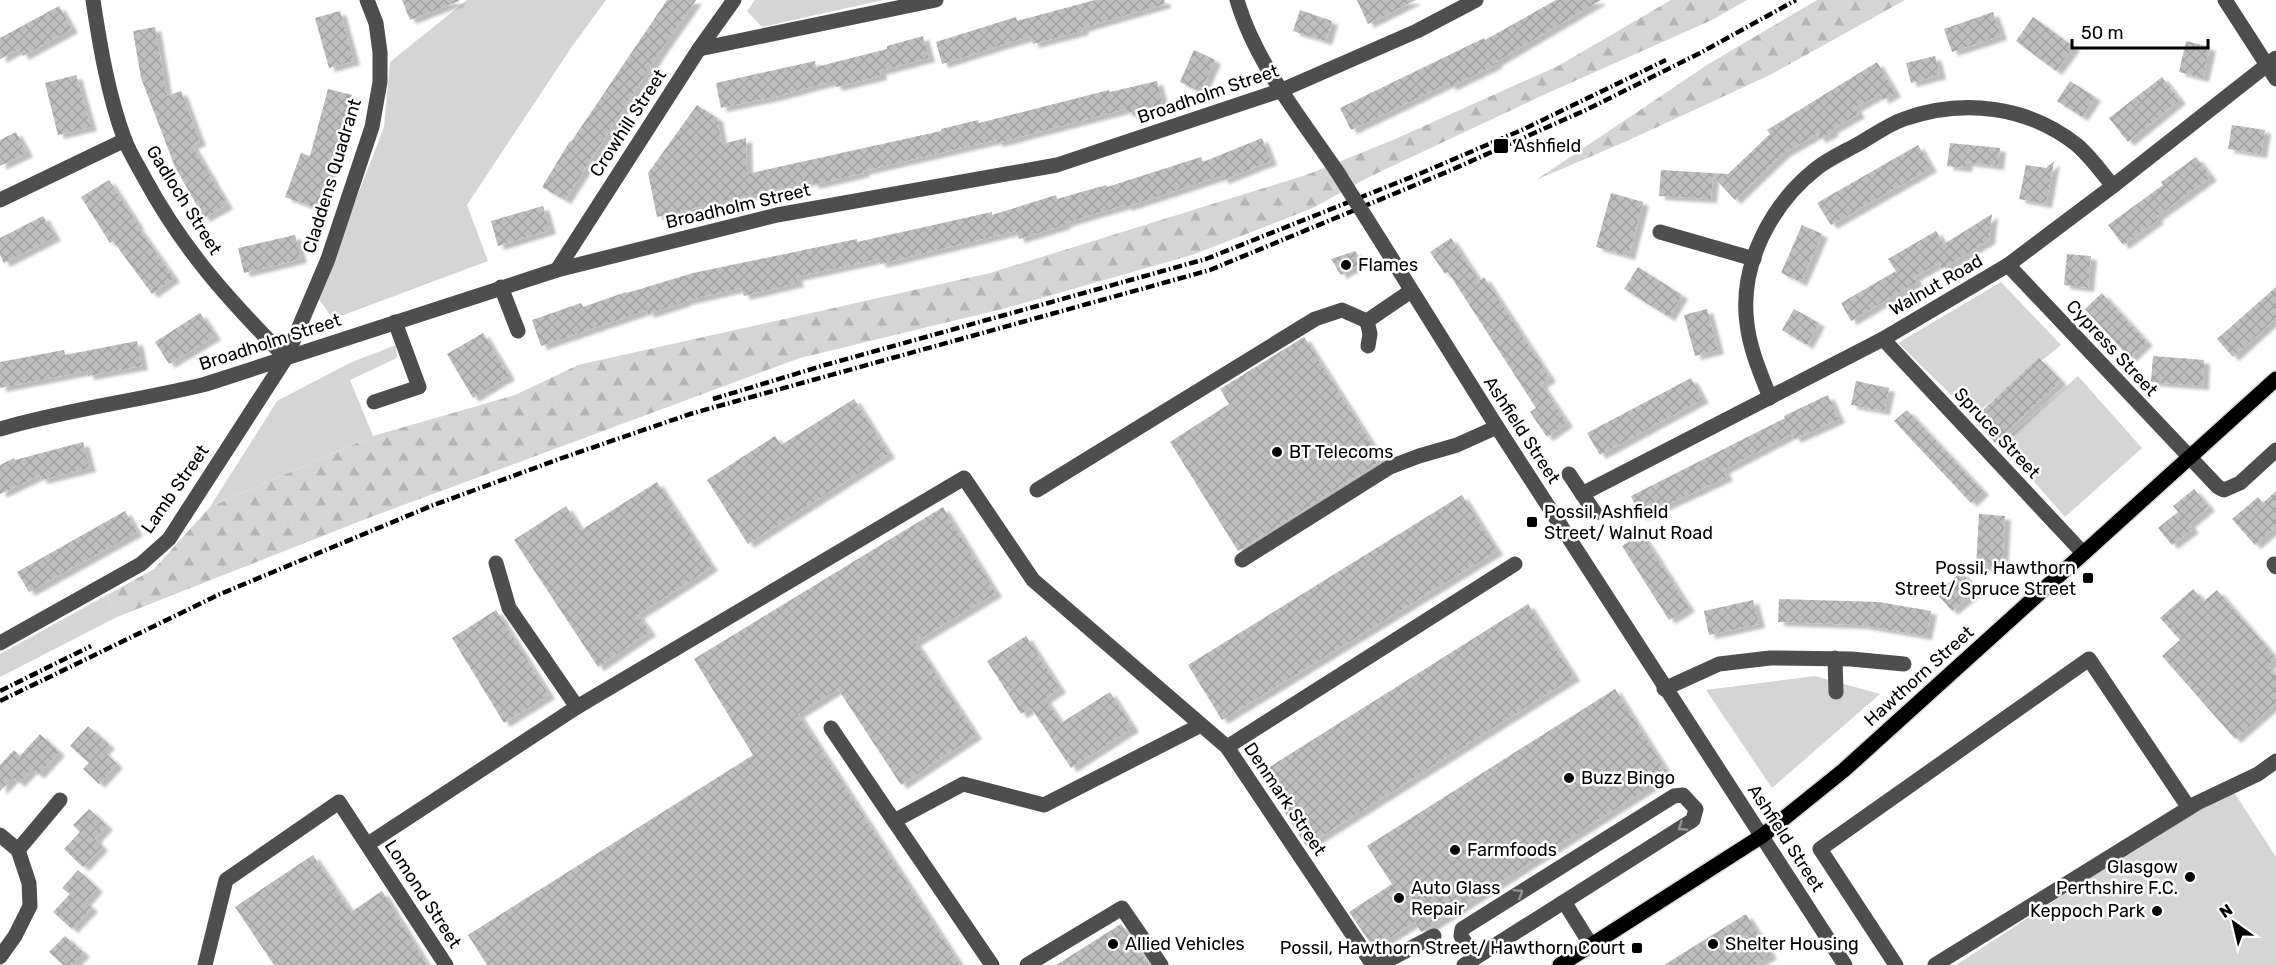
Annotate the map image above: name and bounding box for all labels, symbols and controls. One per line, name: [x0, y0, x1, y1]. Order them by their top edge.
scale bar: [2072, 12, 2208, 50]
text: 50 m: [2081, 22, 2124, 44]
street label: Broadholm Street: [1135, 60, 1281, 128]
street label: Crowhill Street: [585, 65, 671, 181]
street label: Claddens Quadrant: [298, 96, 366, 256]
place label: Ashfield: [1514, 135, 1581, 157]
marker: Ashfield: [1492, 137, 1510, 155]
street label: Gadloch Street: [142, 141, 226, 259]
street label: Broadholm Street: [664, 179, 812, 233]
street label: Walnut Road: [1885, 249, 1987, 321]
place label: Flames: [1358, 254, 1418, 276]
marker: Flames: [1339, 258, 1353, 272]
street label: Cypress Street: [2062, 295, 2162, 401]
street label: Broadholm Street: [196, 309, 344, 375]
street label: Ashfield Street: [1479, 372, 1565, 488]
street label: Spruce Street: [1949, 383, 2045, 483]
street label: Lamb Street: [136, 440, 214, 538]
place label: BT Telecoms: [1289, 441, 1393, 463]
marker: BT Telecoms: [1270, 445, 1284, 459]
place label: Possil, Ashfield Street/ Walnut Road: [1544, 501, 1713, 544]
marker: Possil, Ashfield Street/ Walnut Road: [1525, 515, 1539, 529]
place label: Possil, Hawthorn Street/ Spruce Street: [1895, 557, 2076, 600]
marker: Possil, Hawthorn Street/ Spruce Street: [2081, 571, 2095, 585]
street label: Hawthorn Street: [1860, 621, 1978, 731]
street label: Denmark Street: [1239, 738, 1331, 860]
place label: Buzz Bingo: [1581, 767, 1675, 789]
marker: Buzz Bingo: [1562, 771, 1576, 785]
street label: Ashfield Street: [1743, 780, 1829, 896]
one-way arrow: [1678, 820, 1689, 831]
street label: Lomond Street: [380, 836, 466, 952]
place label: Farmfoods: [1467, 839, 1557, 861]
marker: Farmfoods: [1448, 843, 1462, 857]
place label: Glasgow Perthshire F.C.: [2056, 856, 2178, 899]
marker: Glasgow Perthshire F.C.: [2183, 870, 2197, 884]
place label: Auto Glass Repair: [1411, 877, 1500, 920]
one-way arrow: [1513, 889, 1523, 901]
marker: Auto Glass Repair: [1392, 891, 1406, 905]
north arrow: [2204, 893, 2264, 953]
place label: Keppoch Park: [2030, 900, 2146, 922]
text: N: [2216, 900, 2236, 922]
marker: Keppoch Park: [2150, 904, 2164, 918]
place label: Allied Vehicles: [1125, 933, 1245, 955]
place label: Shelter Housing: [1725, 933, 1859, 955]
marker: Allied Vehicles: [1106, 937, 1120, 951]
place label: Possil, Hawthorn Street/ Hawthorn Court: [1280, 937, 1625, 959]
marker: Shelter Housing: [1706, 937, 1720, 951]
marker: Possil, Hawthorn Street/ Hawthorn Court: [1630, 941, 1644, 955]

